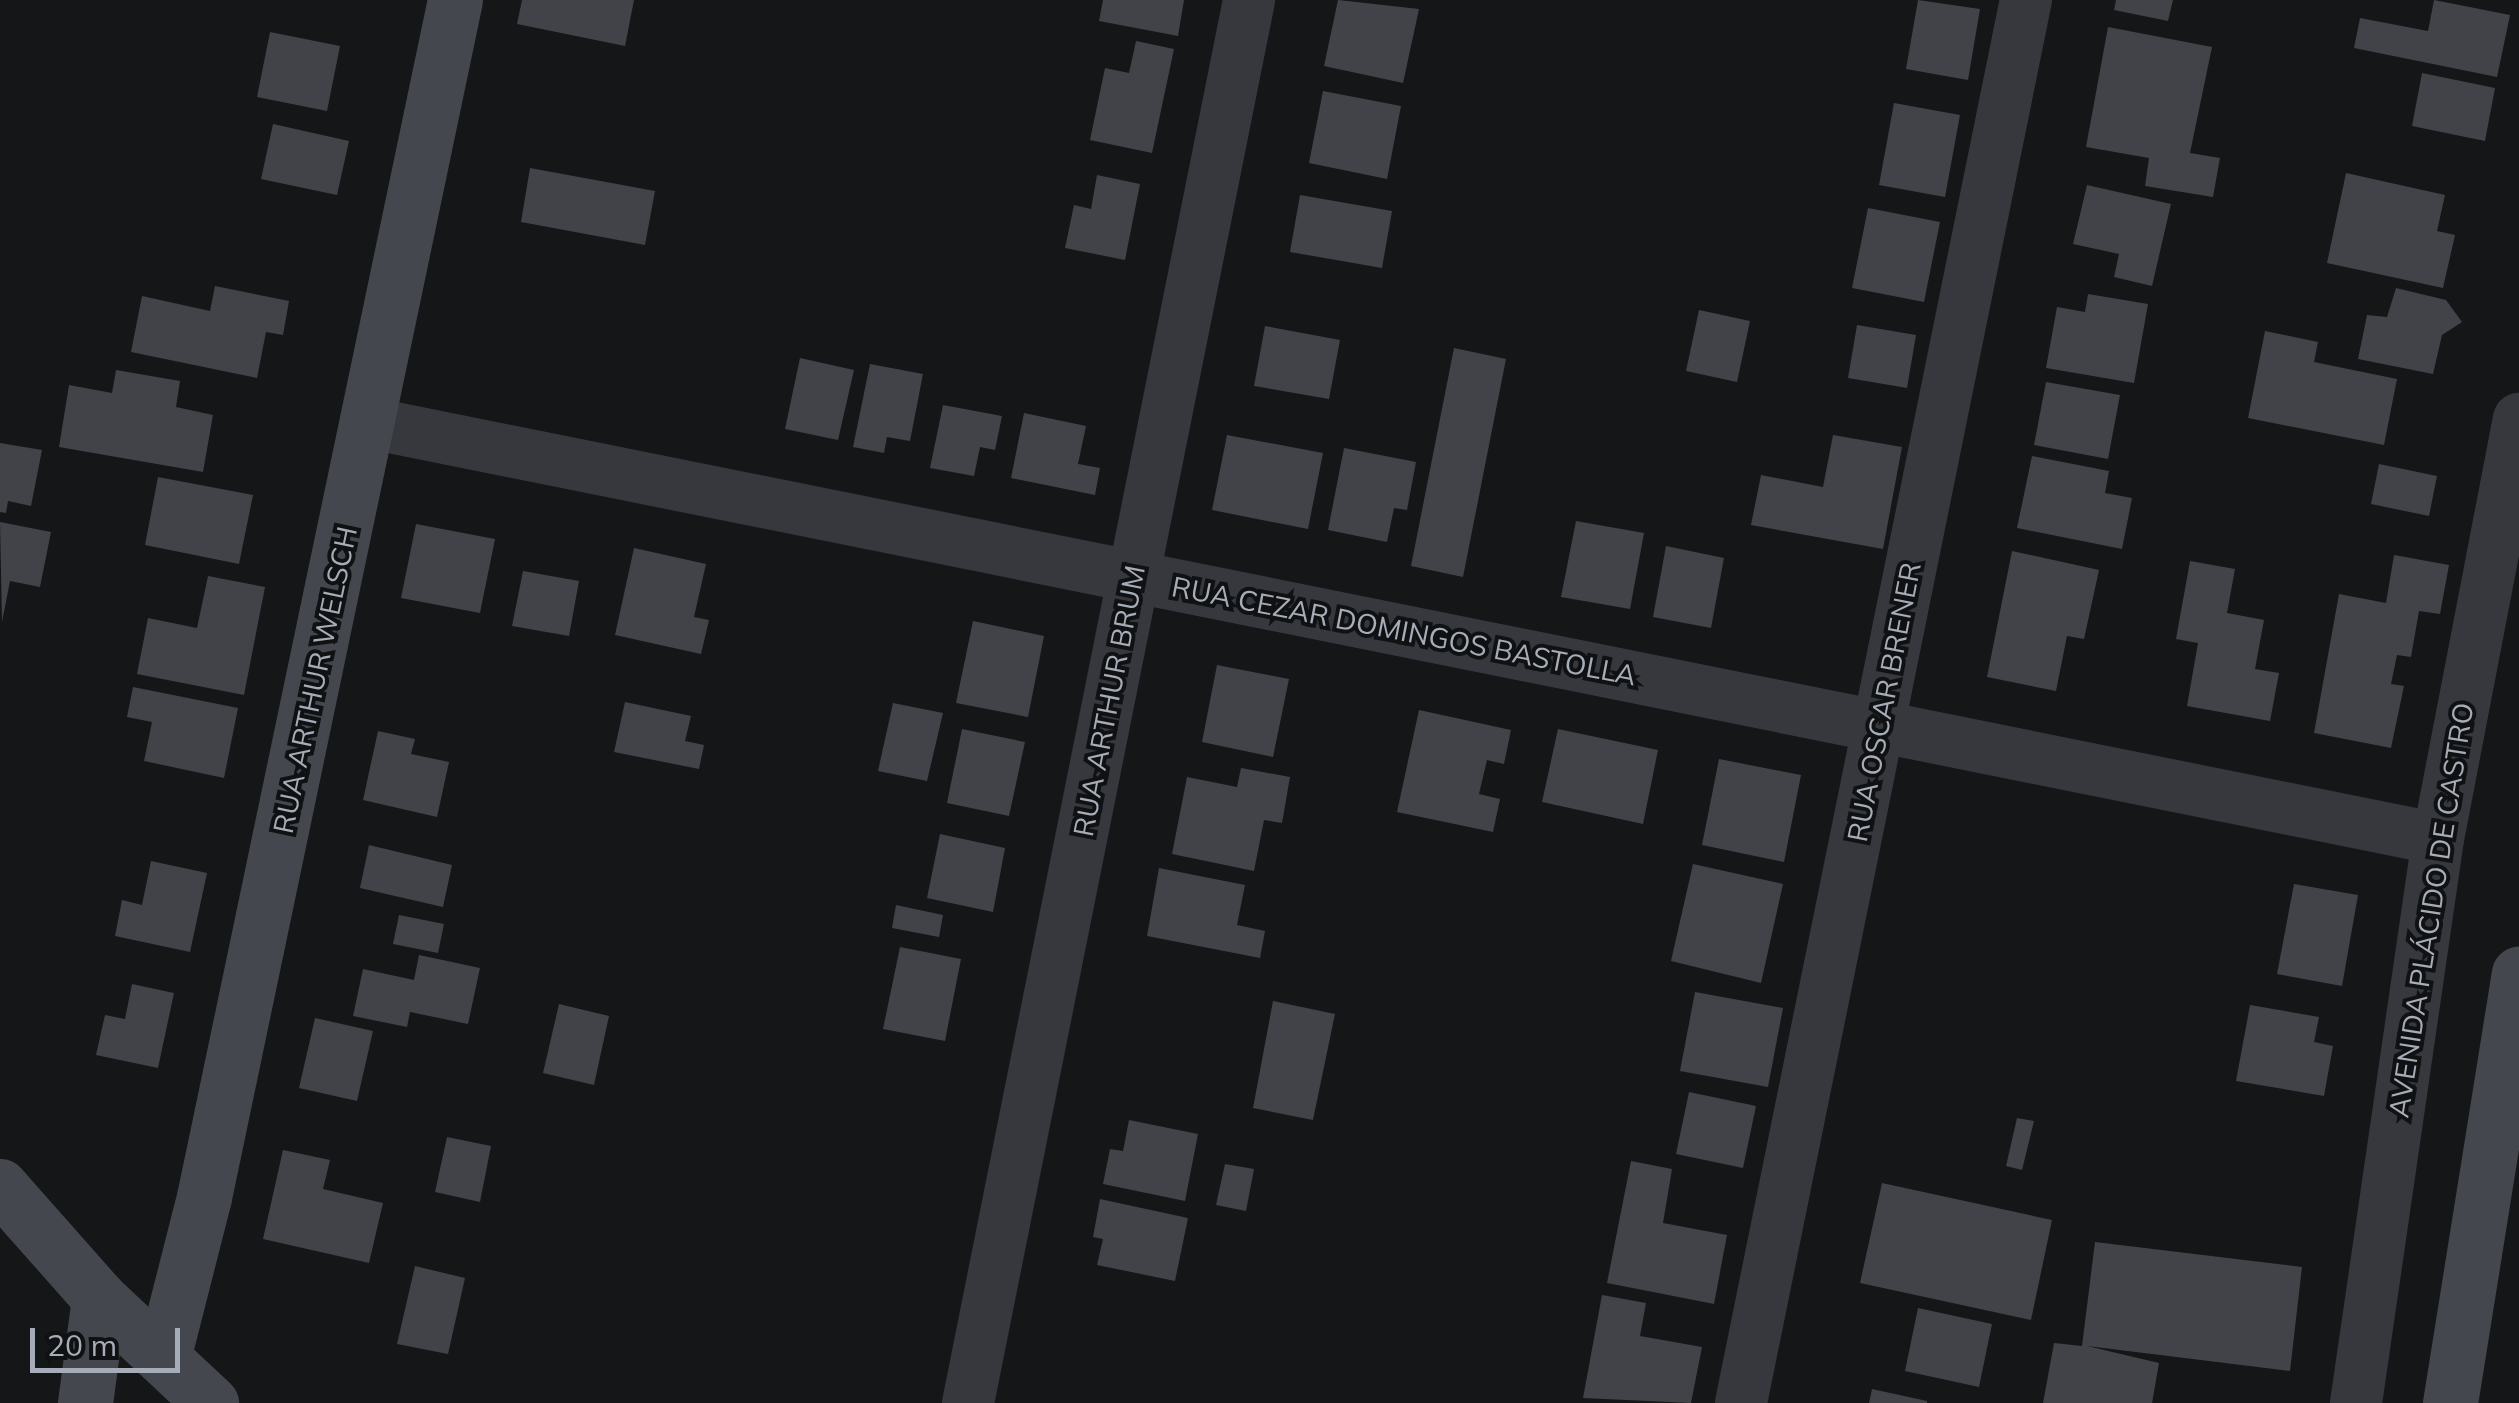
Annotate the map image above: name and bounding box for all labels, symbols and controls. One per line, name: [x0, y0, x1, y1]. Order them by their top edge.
street label: RUA ARTHUR WELSCH: [266, 523, 364, 837]
street label: RUA OSCAR BRENER: [1840, 559, 1928, 845]
street label: RUA ARTHUR BRUM: [1066, 563, 1152, 839]
street label: RUA CEZAR DOMINGOS BASTOLLA: [1169, 569, 1639, 693]
street label: AVENIDA PLÁCIDO DE CASTRO: [2382, 700, 2480, 1120]
scale bar: [35, 1308, 185, 1370]
text: 20 m: [47, 1326, 117, 1364]

